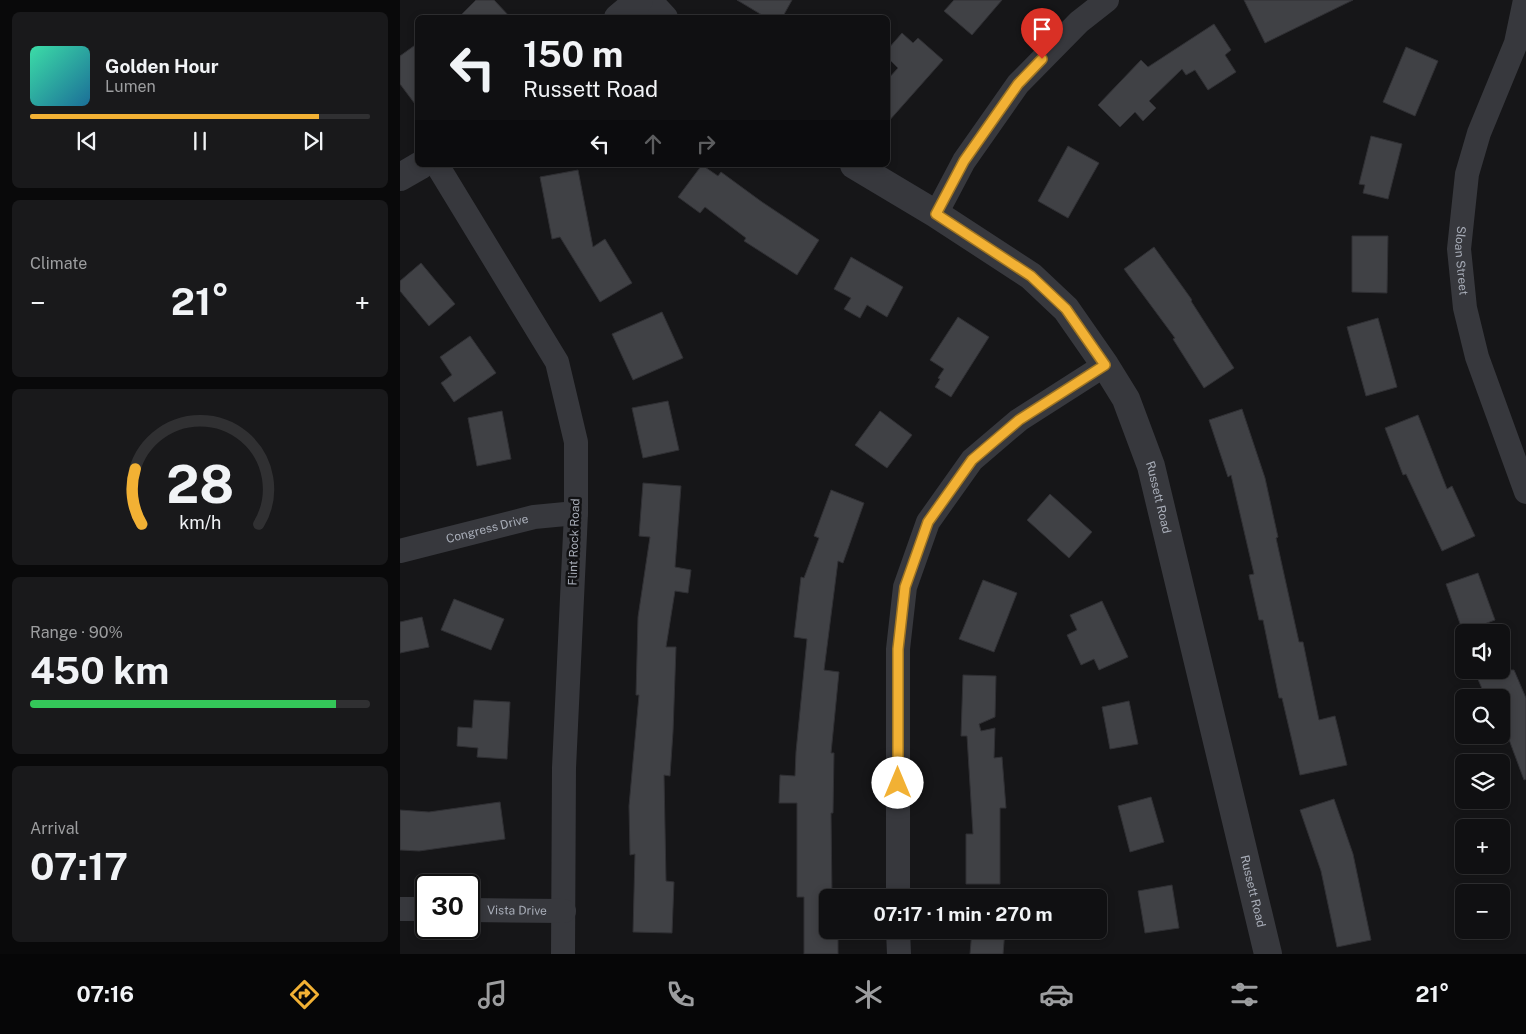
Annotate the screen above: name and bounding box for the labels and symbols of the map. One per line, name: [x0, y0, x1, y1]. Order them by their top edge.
pin: [1021, 8, 1063, 59]
street label: Sloan Street: [1452, 225, 1471, 296]
street label: Russett Road: [1143, 459, 1174, 535]
street label: Flint Rock Road: [565, 498, 583, 586]
street label: Congress Drive: [445, 512, 530, 546]
position arrow: [871, 756, 923, 808]
street label: Russett Road: [1238, 854, 1268, 929]
speed limit sign: 30: [415, 874, 480, 939]
street label: Vista Drive: [487, 903, 547, 918]

